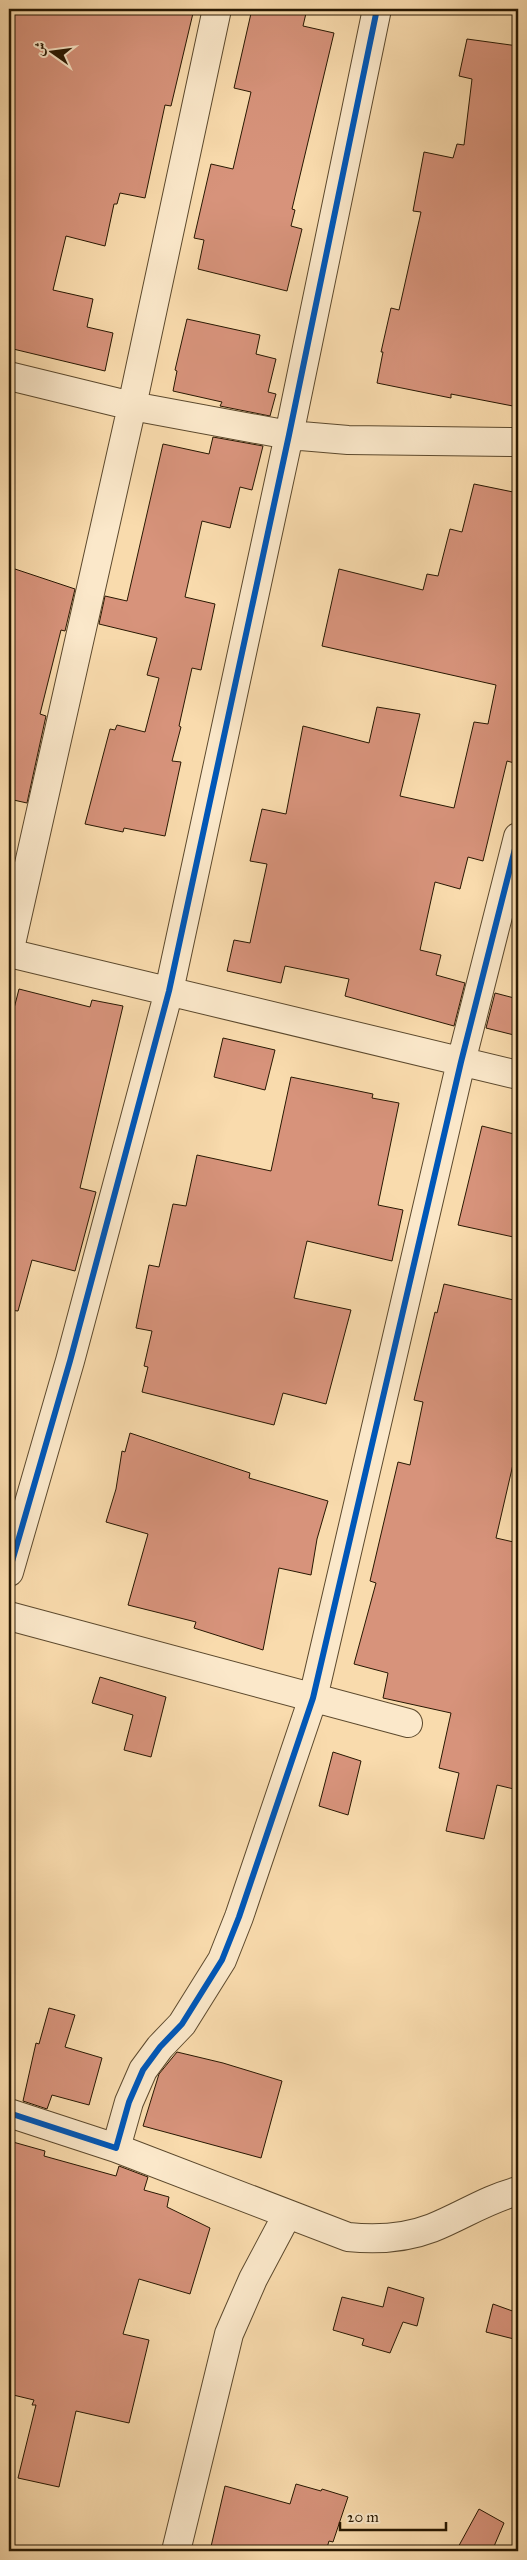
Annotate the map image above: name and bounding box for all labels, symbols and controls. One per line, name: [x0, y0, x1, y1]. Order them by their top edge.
north arrow: [28, 28, 78, 78]
text: ش: [30, 40, 50, 58]
scale bar: [340, 2500, 446, 2532]
text: 20 m: [347, 2508, 379, 2526]

